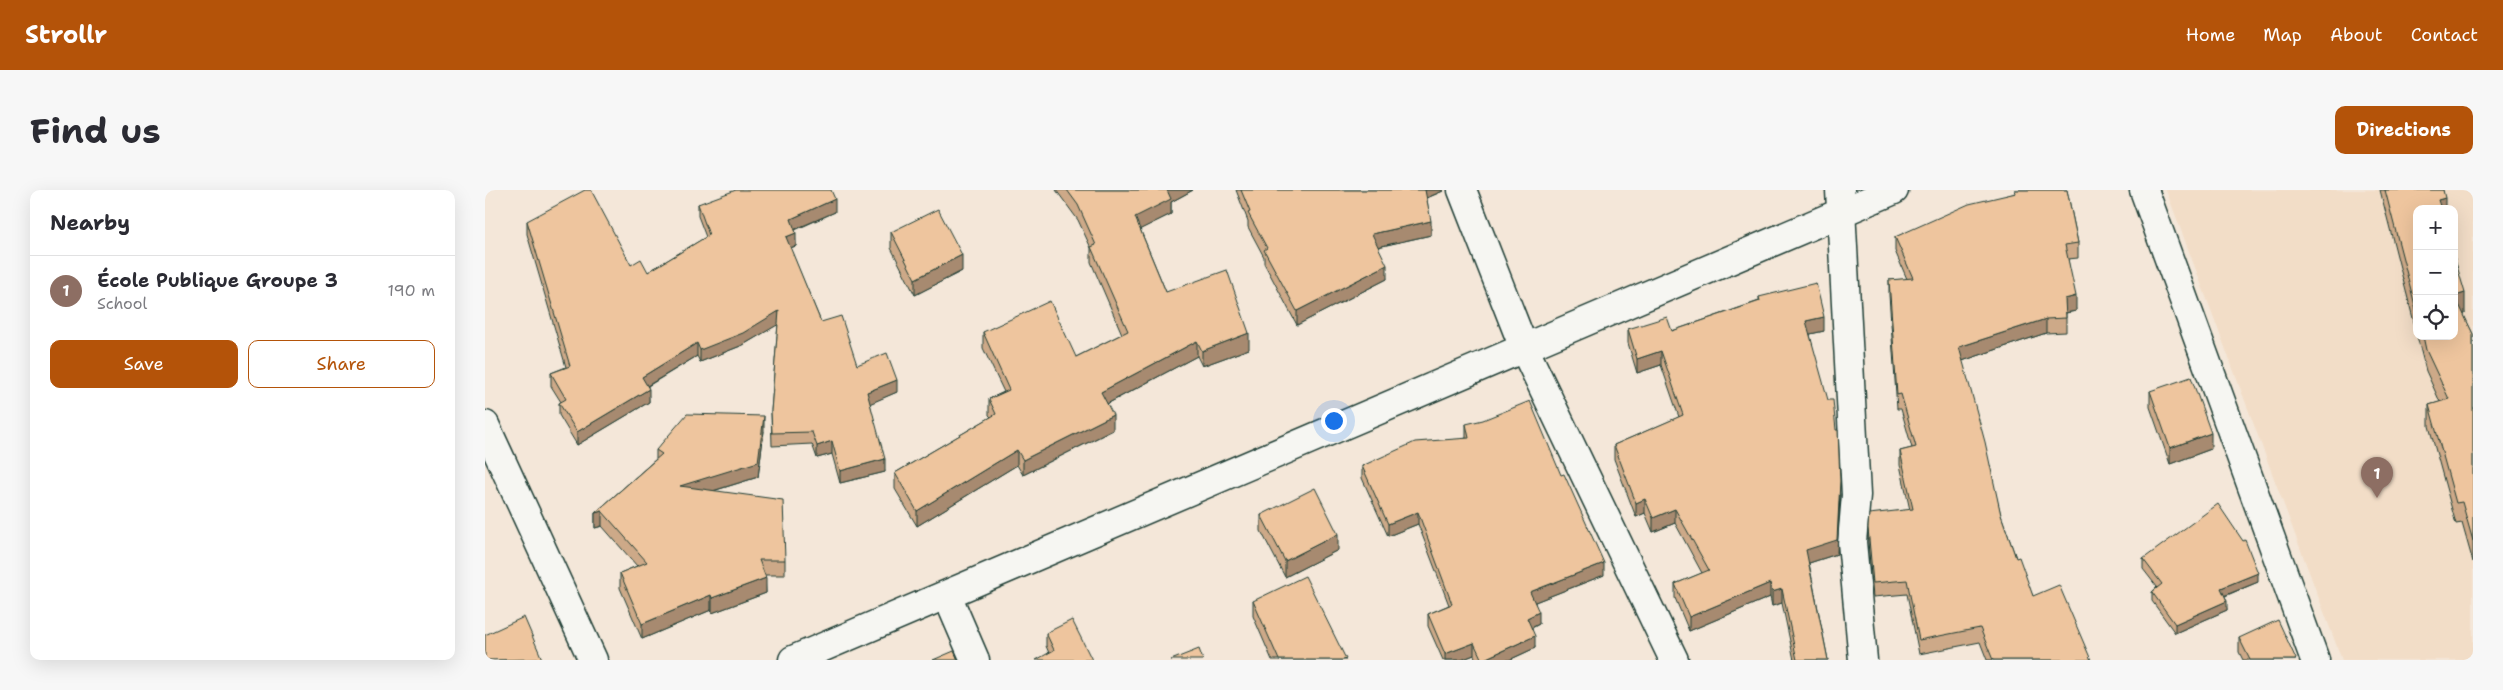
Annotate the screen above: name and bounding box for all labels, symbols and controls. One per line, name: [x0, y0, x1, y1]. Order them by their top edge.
text: Strollr: [25, 19, 107, 51]
text: Home: [2186, 23, 2235, 47]
text: Map: [2263, 23, 2302, 47]
text: About: [2330, 23, 2383, 47]
text: Contact: [2411, 23, 2478, 47]
button: Directions: [2335, 106, 2473, 154]
text: Find us: [30, 107, 161, 154]
map controls: [2413, 205, 2458, 340]
button: +: [2413, 205, 2458, 250]
text: Nearby: [50, 209, 130, 237]
button: −: [2413, 250, 2458, 295]
text: École Publique Groupe 3: [97, 268, 338, 293]
text: 1: [62, 280, 70, 301]
text: 190 m: [388, 280, 435, 301]
text: School: [97, 293, 147, 314]
button: locate: [2413, 295, 2458, 340]
button: Save: [50, 340, 238, 388]
button: Share: [248, 340, 435, 388]
your location: [1321, 408, 1347, 434]
pin: 1: [2361, 457, 2393, 498]

